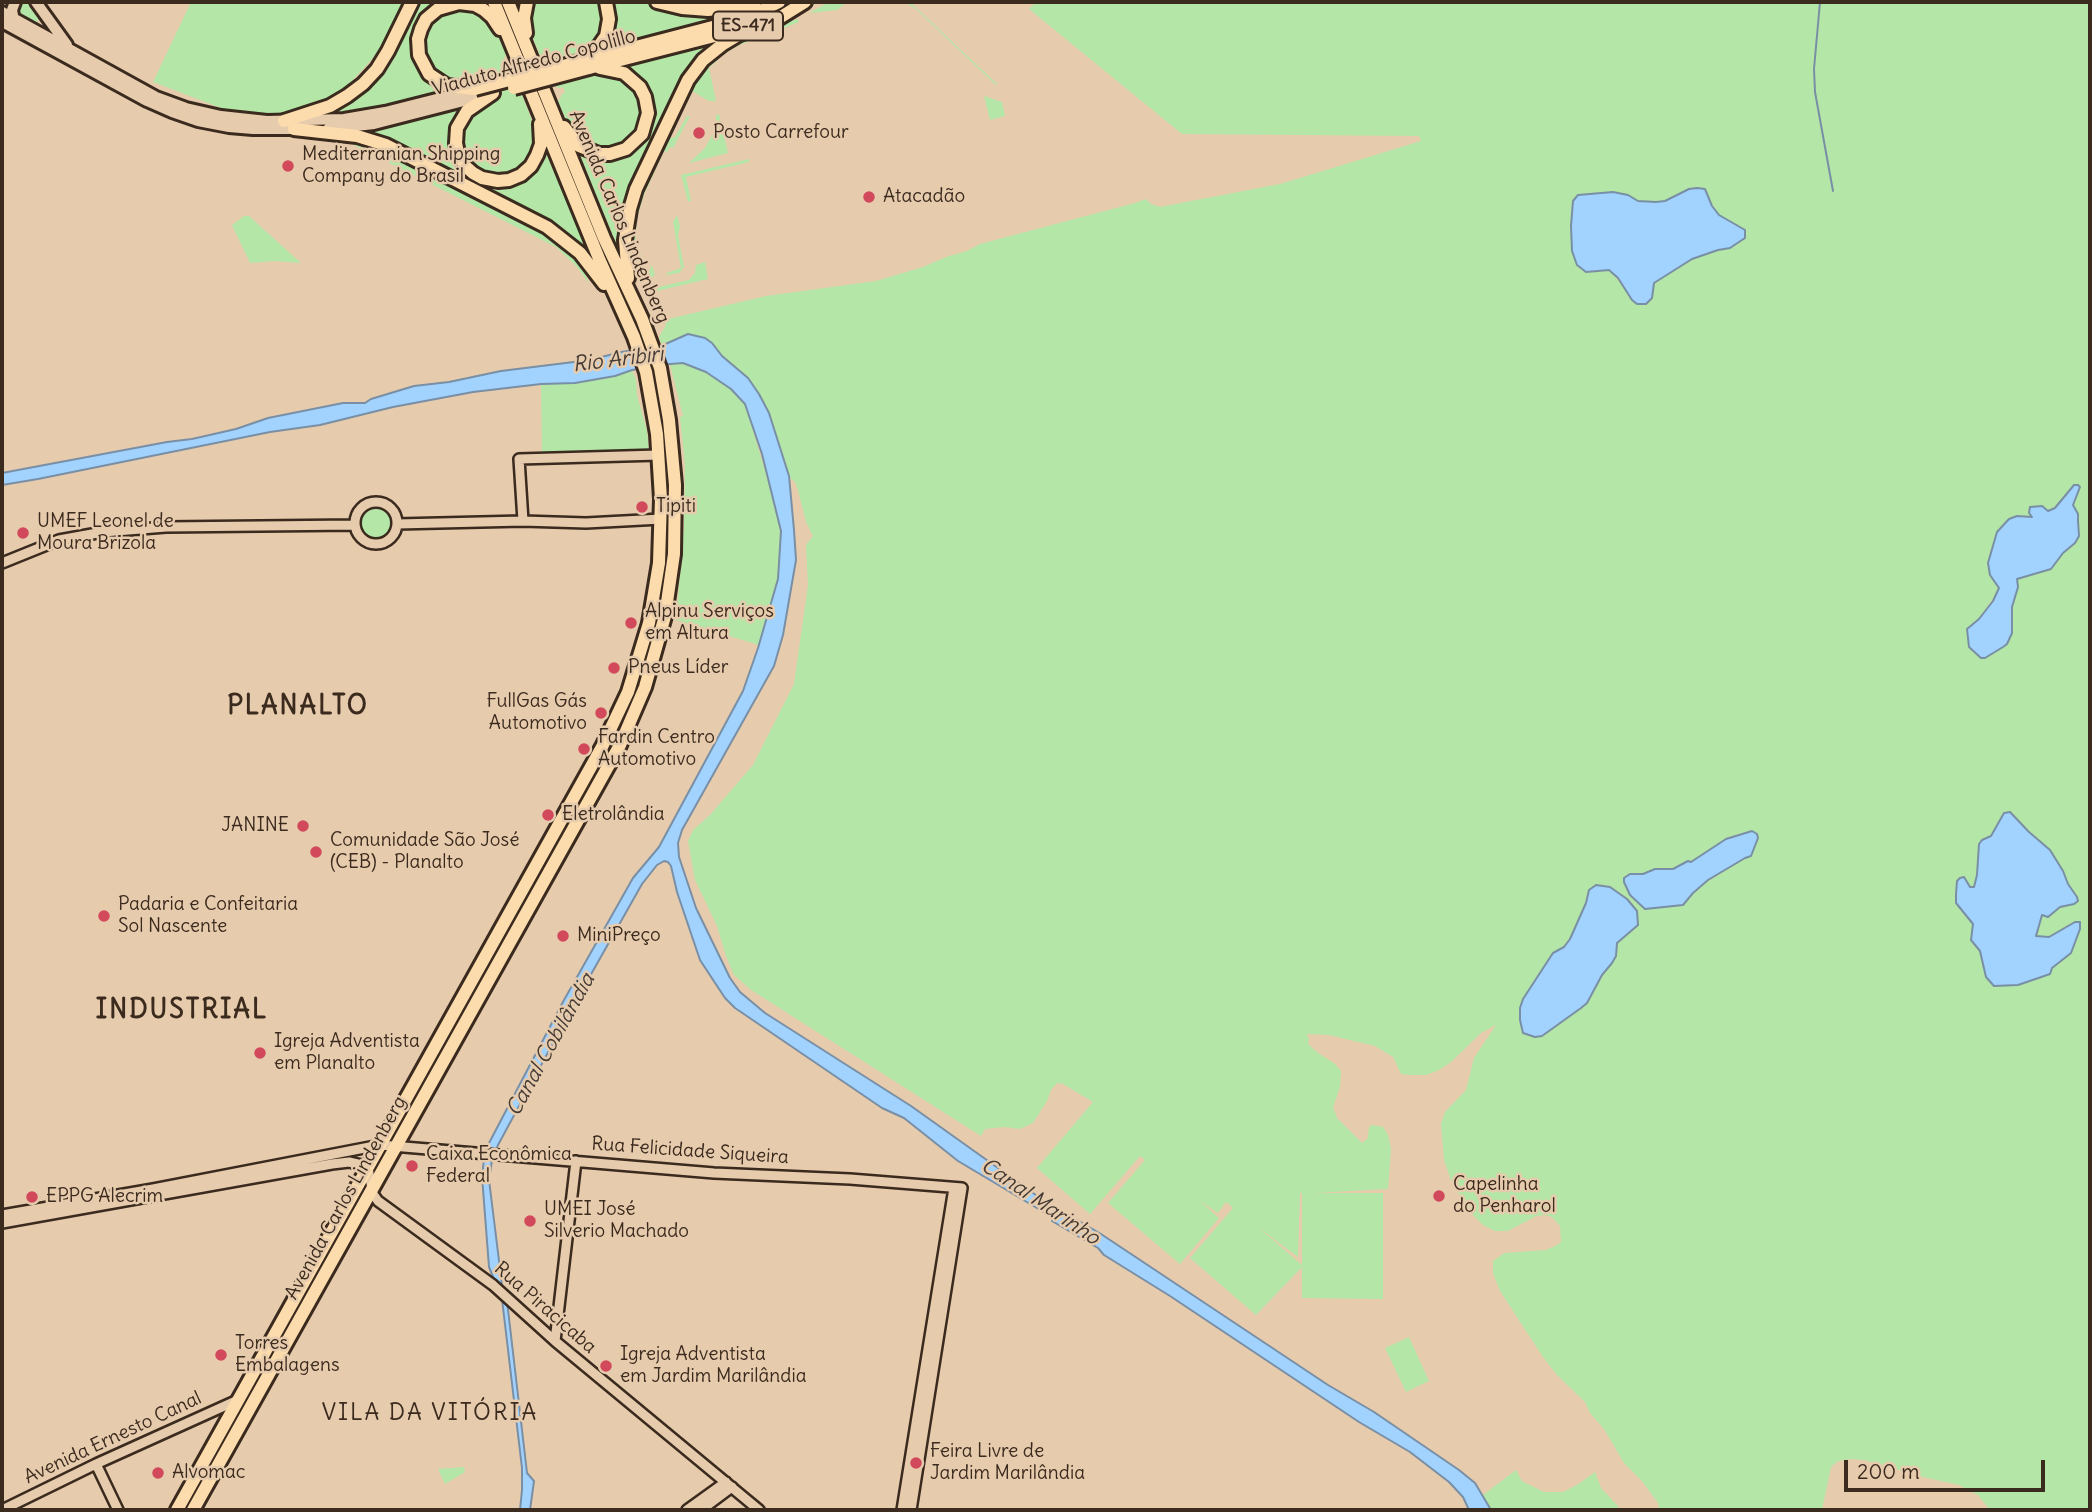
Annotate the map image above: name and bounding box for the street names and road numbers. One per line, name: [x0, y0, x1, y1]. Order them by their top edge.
road number: ES-471: [713, 12, 783, 41]
street label: Viaduto Alfredo Copolillo: [430, 25, 638, 101]
street label: Avenida Carlos Lindenberg: [564, 107, 674, 327]
street label: Avenida Carlos Lindenberg: [280, 1092, 412, 1304]
street label: Rua Felicidade Siqueira: [591, 1133, 789, 1169]
street label: Rua Piracicaba: [489, 1257, 601, 1359]
street label: Avenida Ernesto Canal: [21, 1387, 205, 1489]

